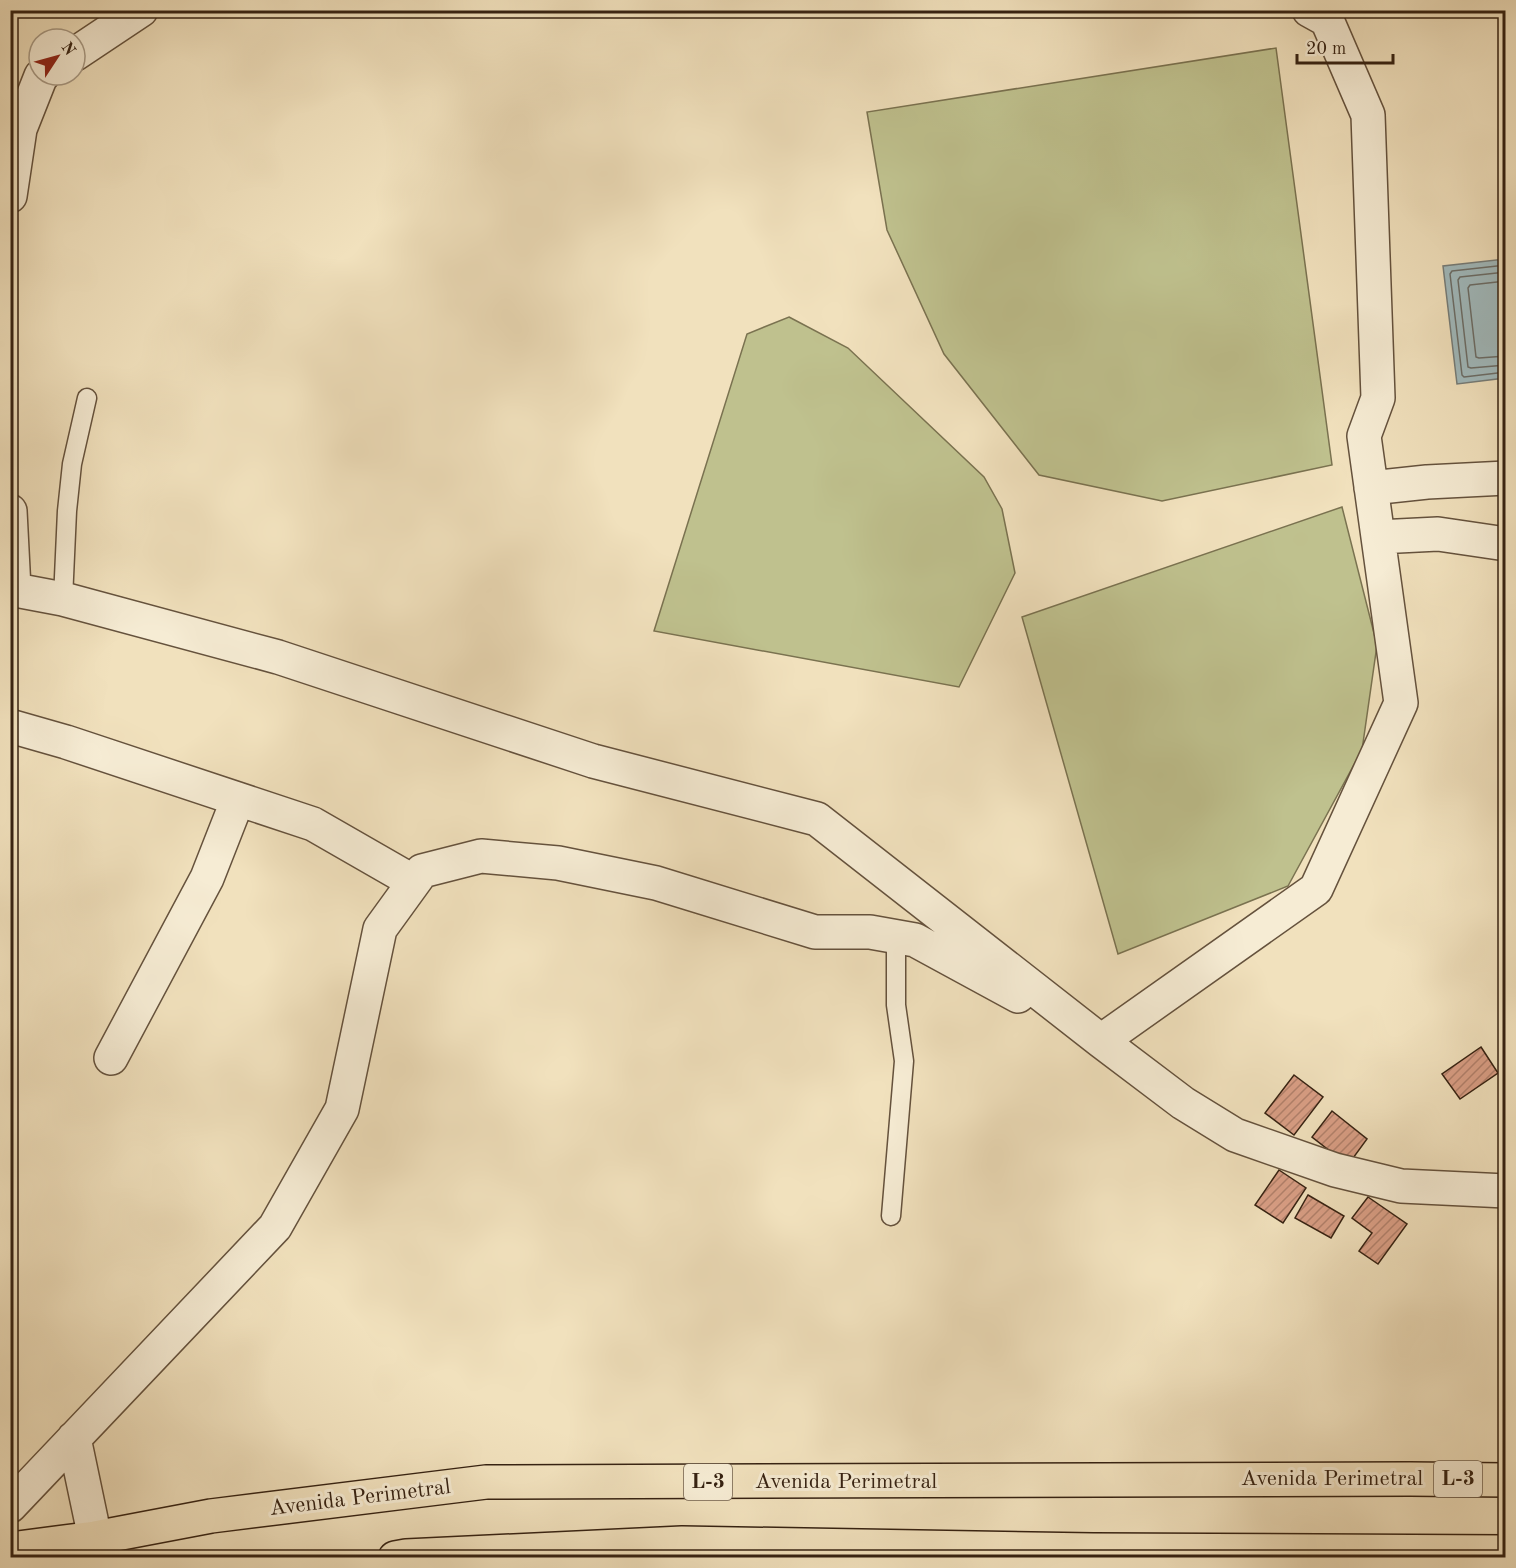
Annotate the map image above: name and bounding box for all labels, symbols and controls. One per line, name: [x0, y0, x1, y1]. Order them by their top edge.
north arrow: [27, 27, 87, 87]
scale bar: [1297, 27, 1393, 65]
text: N: [57, 40, 78, 60]
text: 20 m: [1306, 40, 1346, 58]
road number: L-3: [1434, 1461, 1482, 1497]
road number: L-3: [684, 1464, 732, 1500]
street label: Avenida Perimetral: [1241, 1468, 1423, 1490]
street label: Avenida Perimetral: [755, 1471, 937, 1493]
street label: Avenida Perimetral: [268, 1476, 452, 1520]

